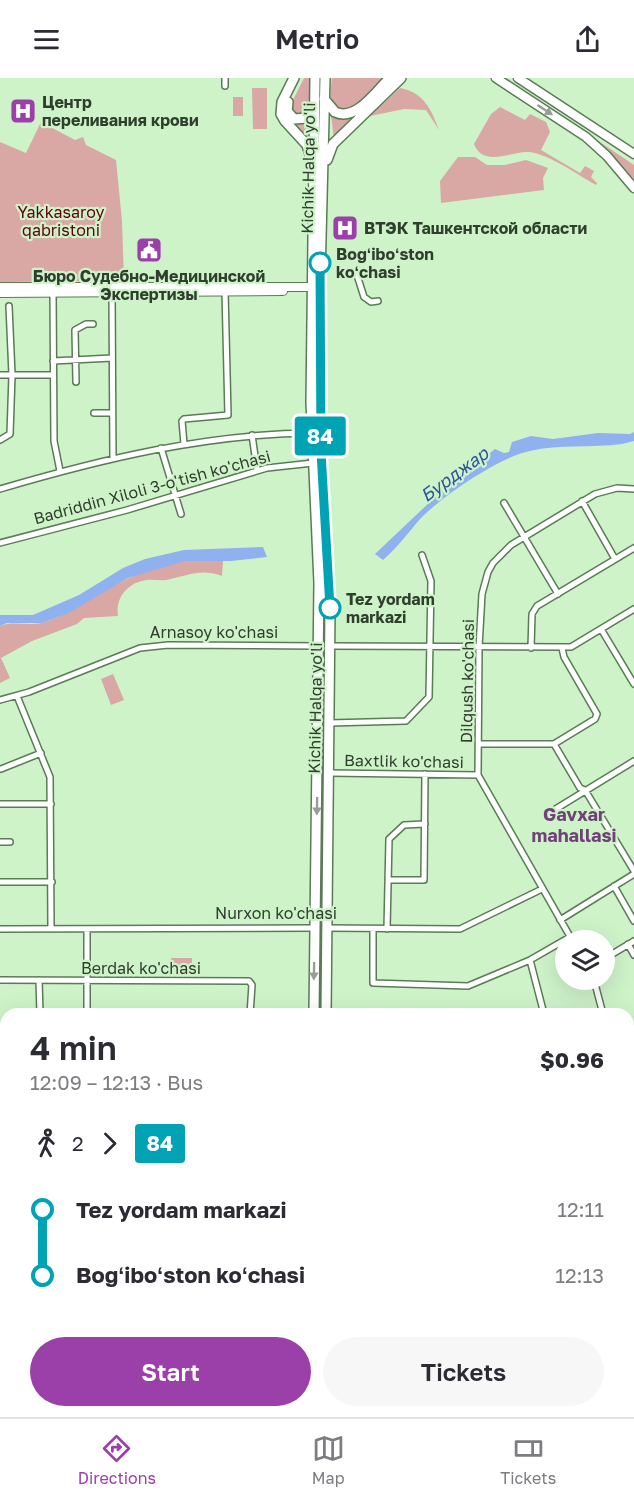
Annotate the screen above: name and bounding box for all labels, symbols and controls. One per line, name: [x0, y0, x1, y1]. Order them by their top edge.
icon: menu: [30, 23, 63, 56]
text: Metrio: [275, 23, 359, 55]
icon: share: [571, 23, 604, 56]
place label: Центр переливания крови: [42, 92, 199, 130]
hospital icon: Центр переливания крови: [8, 96, 38, 126]
street label: Kichik Halqa yo'li: [297, 102, 319, 234]
one-way arrow: [537, 104, 553, 115]
park label: Yakkasaroy qabristoni: [18, 202, 104, 240]
hospital icon: ВТЭК Ташкентской области: [330, 213, 360, 243]
place label: ВТЭК Ташкентской области: [364, 218, 587, 238]
public building icon: Бюро Судебно-Медицинской Экспертизы: [134, 235, 164, 265]
place label: Bogʻiboʻston koʻchasi: [336, 244, 434, 282]
marker: Bogʻiboʻston koʻchasi: [309, 252, 331, 274]
place label: Бюро Судебно-Медицинской Экспертизы: [33, 266, 265, 304]
line badge: 84: [293, 416, 347, 456]
text: 84: [307, 423, 333, 449]
water label: Бурджар: [416, 441, 494, 506]
street label: Badriddin Xiloli 3-o'tish ko'chasi: [31, 446, 273, 528]
place label: Tez yordam markazi: [346, 589, 435, 627]
marker: Tez yordam markazi: [319, 597, 341, 619]
street label: Dilqush ko'chasi: [456, 619, 478, 743]
street label: Arnasoy ko'chasi: [150, 622, 278, 642]
street label: Kichik Halqa yo'li: [304, 642, 326, 774]
street label: Baxtlik ko'chasi: [344, 750, 464, 772]
one-way arrow: [312, 796, 321, 815]
district label: Gavxar mahallasi: [531, 803, 617, 846]
street label: Nurxon ko'chasi: [215, 903, 337, 923]
map controls: [555, 930, 615, 990]
button: layers: [555, 930, 615, 990]
street label: Berdak ko'chasi: [81, 958, 201, 978]
one-way arrow: [309, 962, 319, 981]
text: 4 min: [30, 1028, 117, 1067]
text: $0.96: [540, 1046, 604, 1073]
text: 12:09 – 12:13 · Bus: [30, 1070, 203, 1094]
icon: walk: [30, 1127, 63, 1160]
icon: forward: [93, 1127, 126, 1160]
text: 84: [147, 1130, 173, 1156]
text: 2: [72, 1131, 84, 1155]
text: Tez yordam markazi: [76, 1196, 287, 1223]
text: 12:11: [557, 1197, 604, 1221]
text: Bogʻiboʻston koʻchasi: [76, 1261, 305, 1288]
text: 12:13: [555, 1263, 604, 1287]
button: Start: [30, 1337, 311, 1406]
button: Tickets: [323, 1337, 604, 1406]
tab: Directions: [78, 1432, 156, 1488]
tab: Map: [312, 1432, 345, 1488]
tab: Tickets: [500, 1432, 556, 1488]

